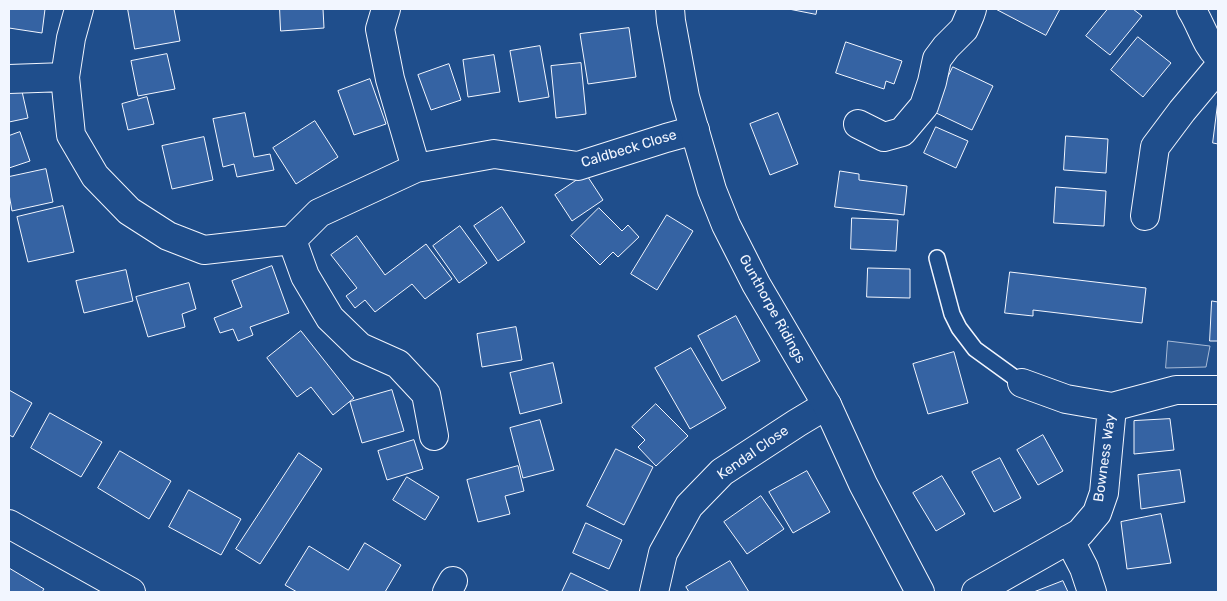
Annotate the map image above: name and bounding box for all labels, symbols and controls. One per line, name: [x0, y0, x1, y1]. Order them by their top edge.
street label: Caldbeck Close: [579, 126, 679, 172]
street label: Gunthorpe Ridings: [735, 252, 809, 366]
street label: Bowness Way: [1091, 413, 1119, 503]
street label: Kendal Close: [714, 422, 792, 484]

